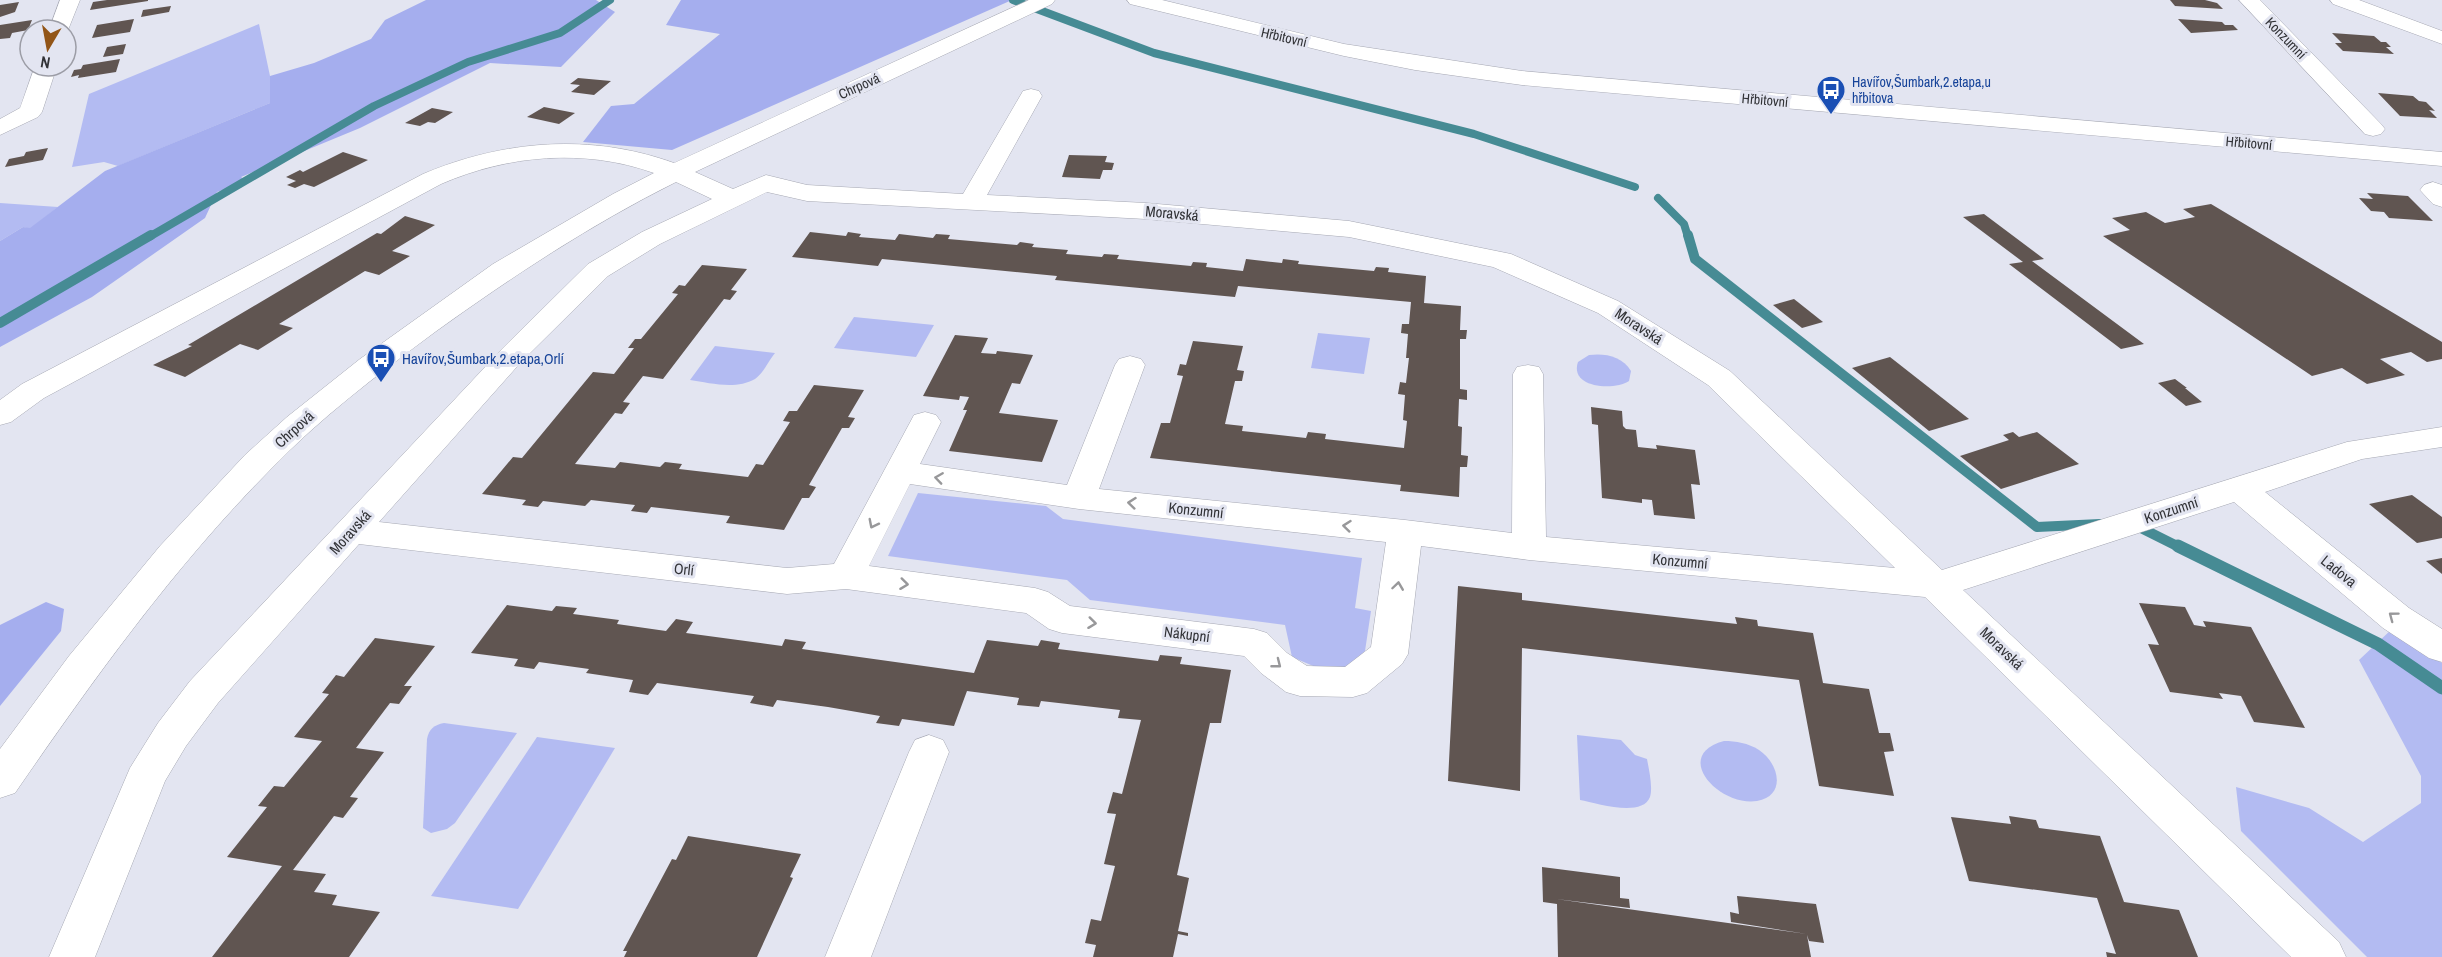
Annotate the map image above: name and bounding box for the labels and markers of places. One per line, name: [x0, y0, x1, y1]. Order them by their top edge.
place label: Havířov,Šumbark,2.etapa,u hřbitova: [1852, 73, 1991, 107]
bus stop icon: Havířov,Šumbark,2.etapa,u hřbitova: [1815, 74, 1847, 116]
bus stop icon: Havířov,Šumbark,2.etapa,Orlí: [365, 342, 397, 384]
place label: Havířov,Šumbark,2.etapa,Orlí: [402, 348, 564, 369]

